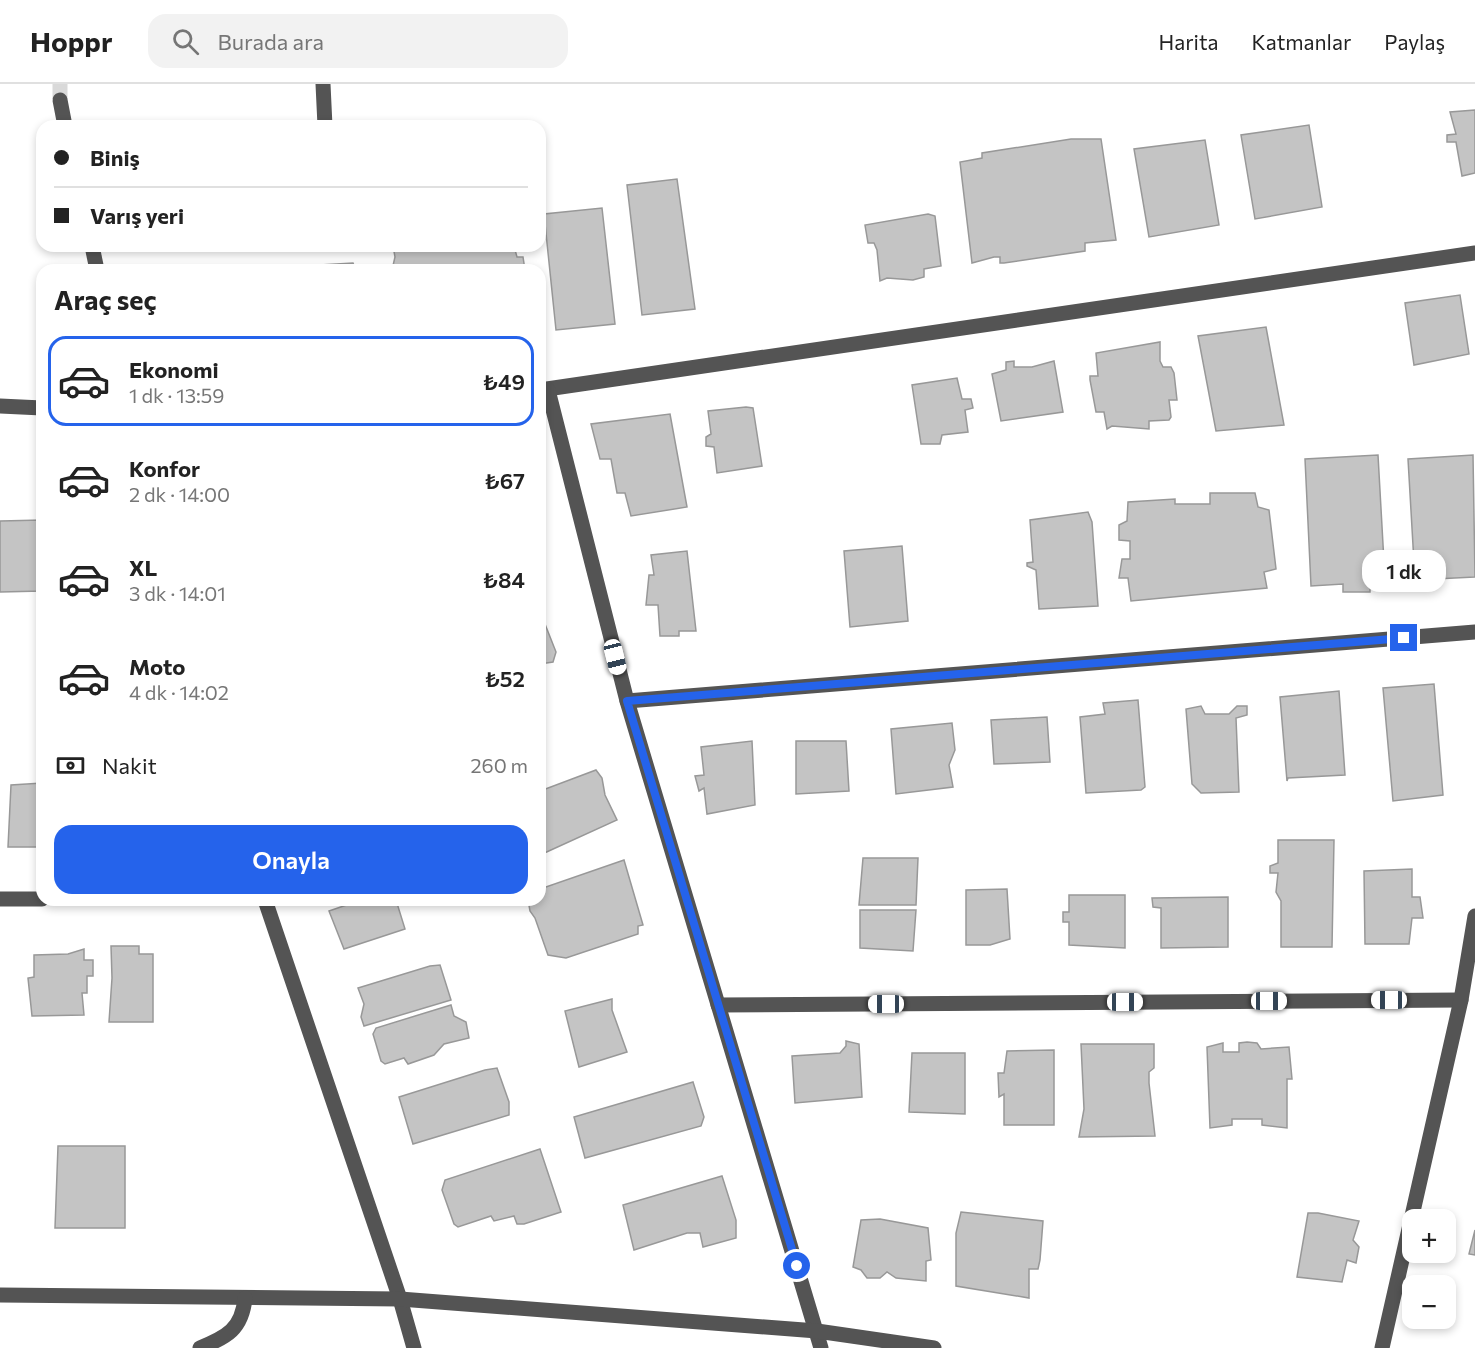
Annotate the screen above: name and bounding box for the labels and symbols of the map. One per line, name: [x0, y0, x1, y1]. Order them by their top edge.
callout: 1 dk: [1362, 551, 1446, 593]
route end: [1390, 624, 1417, 651]
car: [602, 637, 628, 677]
car: [1371, 991, 1407, 1009]
car: [1251, 992, 1287, 1010]
car: [1107, 993, 1143, 1011]
car: [868, 995, 904, 1013]
route start: [783, 1252, 810, 1279]

